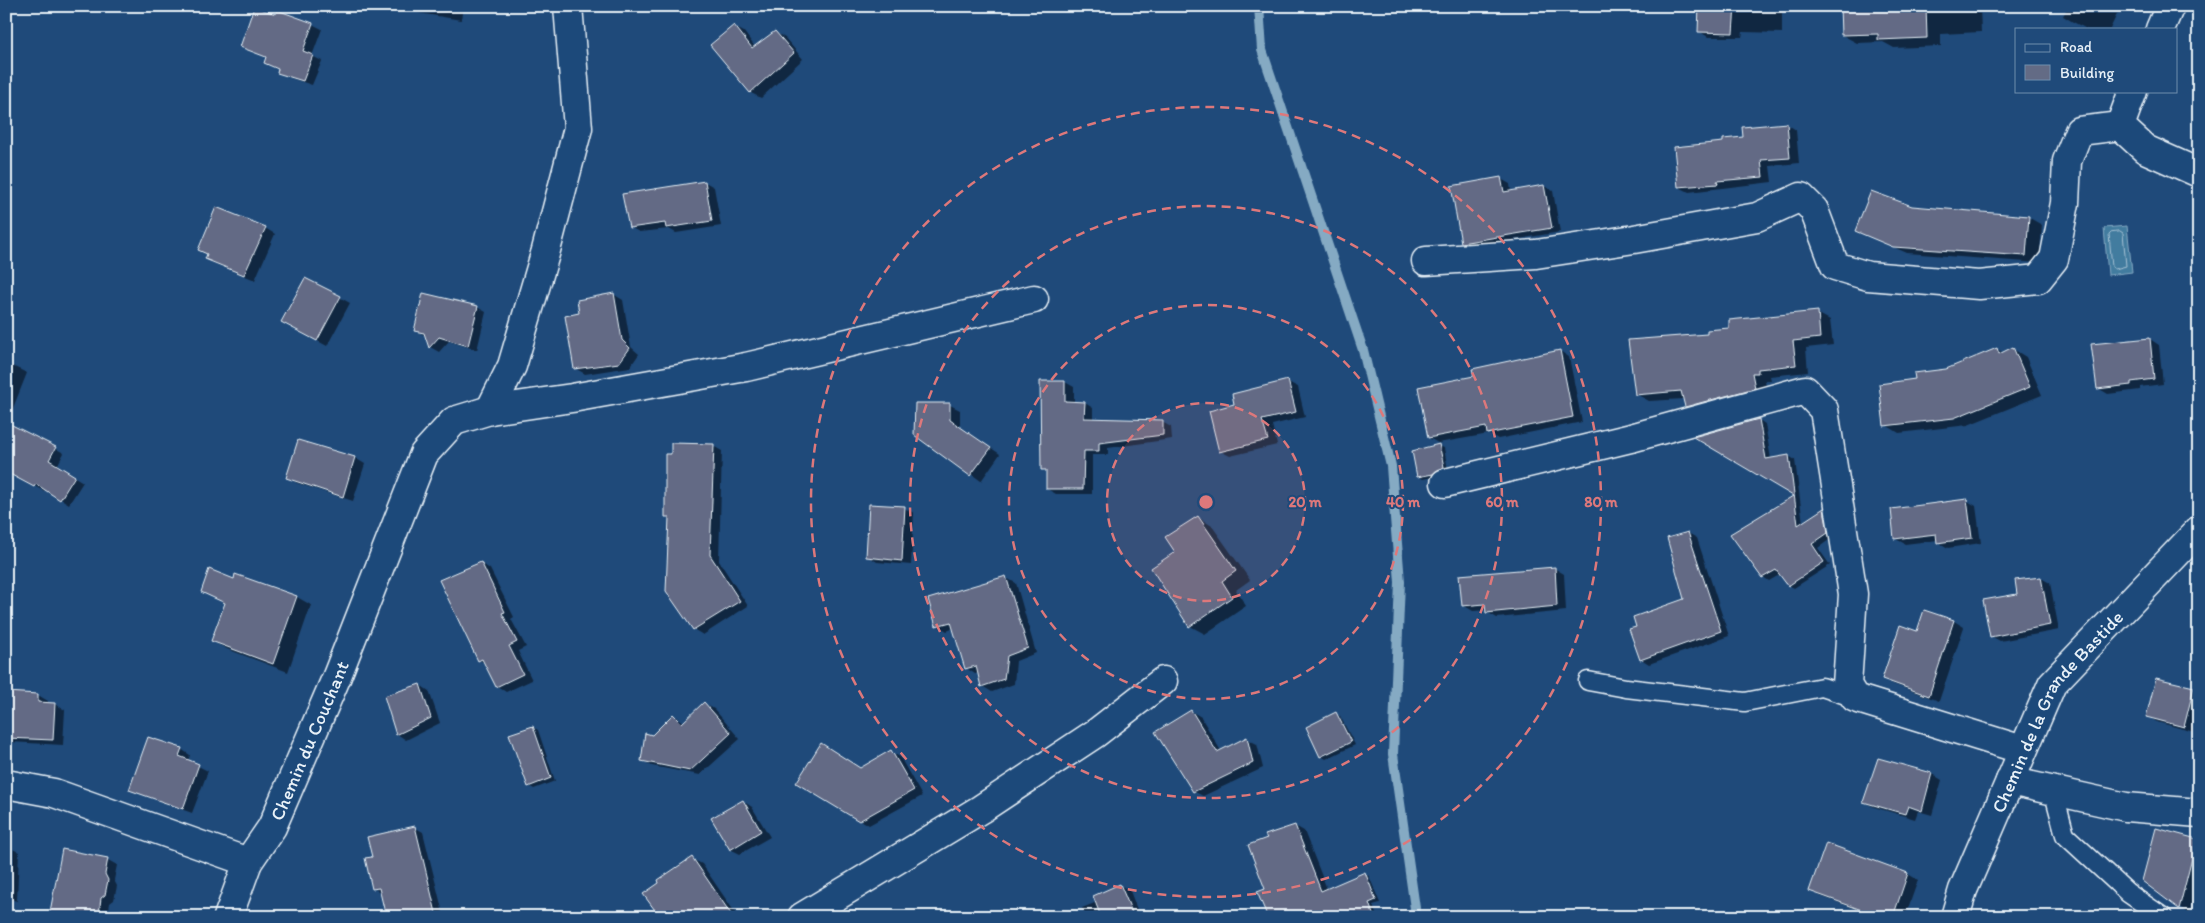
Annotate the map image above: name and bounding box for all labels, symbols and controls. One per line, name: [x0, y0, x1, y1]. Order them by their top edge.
legend: [2015, 28, 2178, 92]
text: Road: [2060, 38, 2093, 56]
text: Building: [2060, 64, 2114, 82]
centre of rings: [1197, 493, 1215, 511]
text: 20 m: [1288, 493, 1322, 511]
text: 40 m: [1386, 493, 1421, 511]
text: 60 m: [1485, 493, 1519, 511]
text: 80 m: [1584, 493, 1618, 511]
street label: Chemin de la Grande Bastide: [1986, 605, 2128, 816]
street label: Chemin du Couchant: [265, 658, 353, 824]

